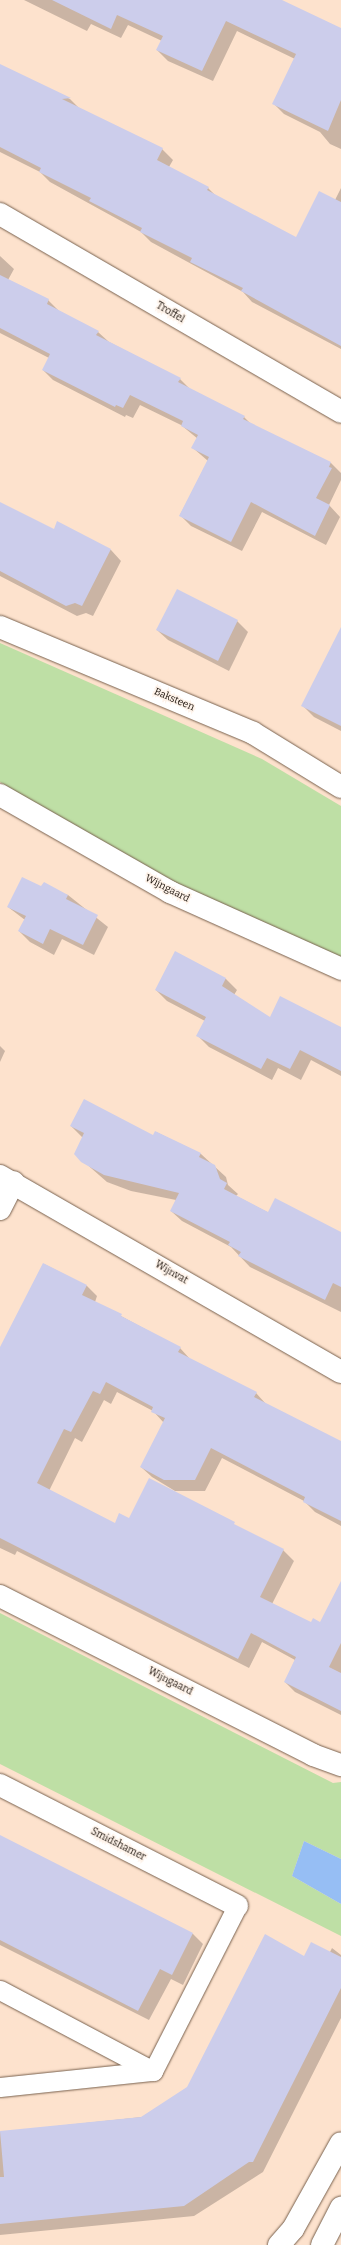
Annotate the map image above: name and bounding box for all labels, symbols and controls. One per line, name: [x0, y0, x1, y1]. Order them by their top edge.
street label: Troffel: [154, 300, 186, 326]
street label: Baksteen: [152, 686, 196, 714]
street label: Wijngaard: [143, 873, 191, 905]
street label: Wijnvat: [153, 1259, 189, 1287]
street label: Wijngaard: [146, 1666, 194, 1698]
street label: Smidshamer: [89, 1826, 147, 1864]

